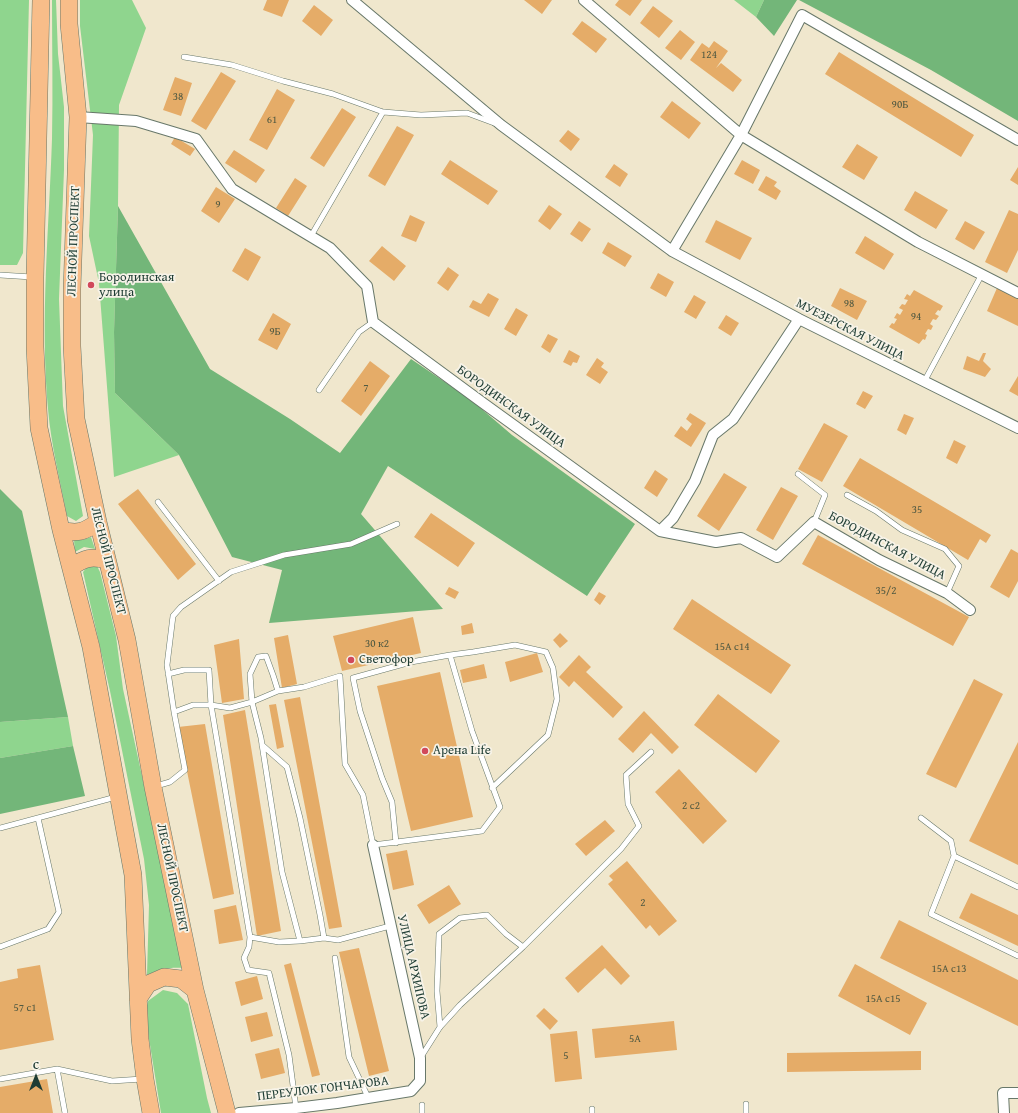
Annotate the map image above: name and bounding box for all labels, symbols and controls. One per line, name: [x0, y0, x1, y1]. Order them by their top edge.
house number: 124: [701, 48, 717, 62]
house number: 38: [173, 90, 183, 104]
house number: 90Б: [892, 98, 908, 112]
house number: 61: [267, 113, 277, 127]
street label: ЛЕСНОЙ ПРОСПЕКТ: [64, 185, 84, 297]
house number: 9: [215, 198, 221, 212]
place label: Бородинская улица: [99, 270, 174, 301]
marker: Бородинская улица: [86, 280, 96, 290]
street label: МУЕЗЕРСКАЯ УЛИЦА: [793, 296, 907, 364]
house number: 98: [844, 297, 854, 311]
house number: 94: [911, 310, 921, 324]
house number: 9Б: [269, 325, 281, 339]
street label: БОРОДИНСКАЯ УЛИЦА: [454, 362, 568, 452]
house number: 7: [363, 381, 369, 395]
house number: 35: [912, 503, 922, 517]
street label: ЛЕСНОЙ ПРОСПЕКТ: [87, 505, 129, 617]
street label: БОРОДИНСКАЯ УЛИЦА: [826, 508, 948, 584]
house number: 35/2: [875, 584, 897, 598]
house number: 30 к2: [365, 637, 389, 651]
house number: 15А с14: [714, 640, 750, 654]
place label: Светофор: [359, 652, 414, 668]
marker: Светофор: [346, 655, 356, 665]
place label: Арена Life: [433, 743, 491, 759]
marker: Арена Life: [420, 746, 430, 756]
house number: 2 с2: [682, 799, 700, 813]
street label: ЛЕСНОЙ ПРОСПЕКТ: [153, 822, 191, 934]
house number: 2: [640, 896, 646, 910]
street label: УЛИЦА АРХИПОВА: [393, 913, 433, 1021]
house number: 15А с13: [931, 962, 967, 976]
house number: 15А с15: [865, 992, 901, 1006]
house number: 57 с1: [13, 1001, 37, 1015]
house number: 5А: [629, 1032, 641, 1046]
house number: 5: [563, 1049, 569, 1063]
north arrow: [16, 1057, 56, 1097]
text: С: [33, 1057, 39, 1073]
street label: ПЕРЕУЛОК ГОНЧАРОВА: [256, 1073, 390, 1105]

